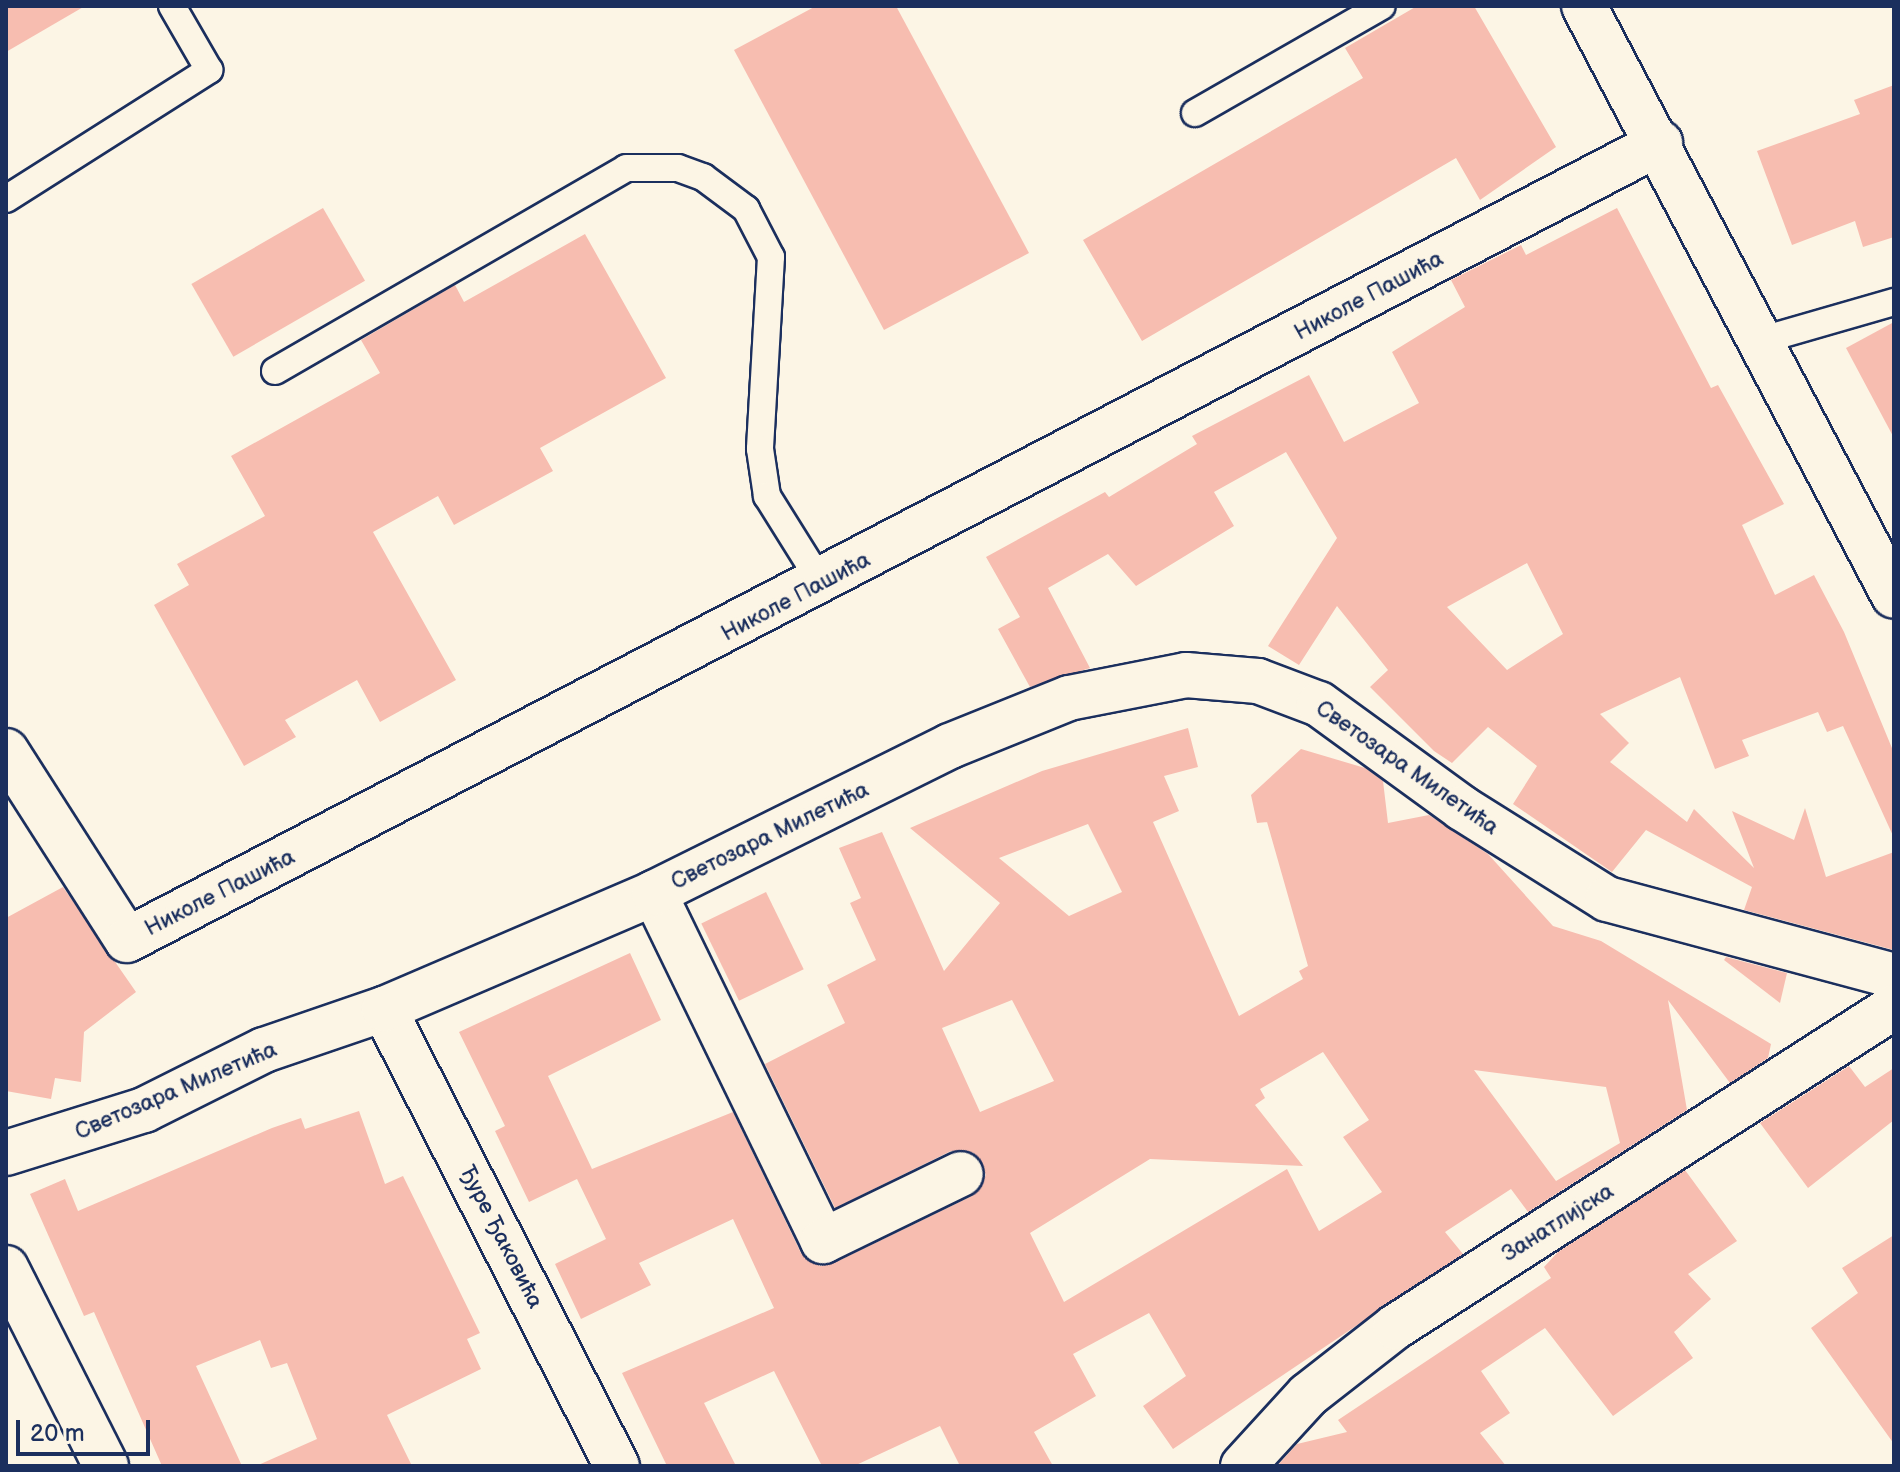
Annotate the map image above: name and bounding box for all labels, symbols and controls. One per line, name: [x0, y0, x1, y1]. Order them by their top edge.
street label: Николе Пашића: [1290, 246, 1448, 346]
street label: Николе Пашића: [717, 547, 875, 647]
street label: Светозара Милетића: [1311, 695, 1503, 841]
street label: Светозара Милетића: [667, 777, 873, 895]
street label: Николе Пашића: [141, 844, 299, 942]
street label: Светозара Милетића: [71, 1037, 281, 1145]
street label: Ђуре Ђаковића: [454, 1161, 548, 1313]
street label: Занатлијска: [1497, 1178, 1619, 1268]
scale bar: [20, 1404, 154, 1454]
text: 20 m: [30, 1419, 85, 1448]

